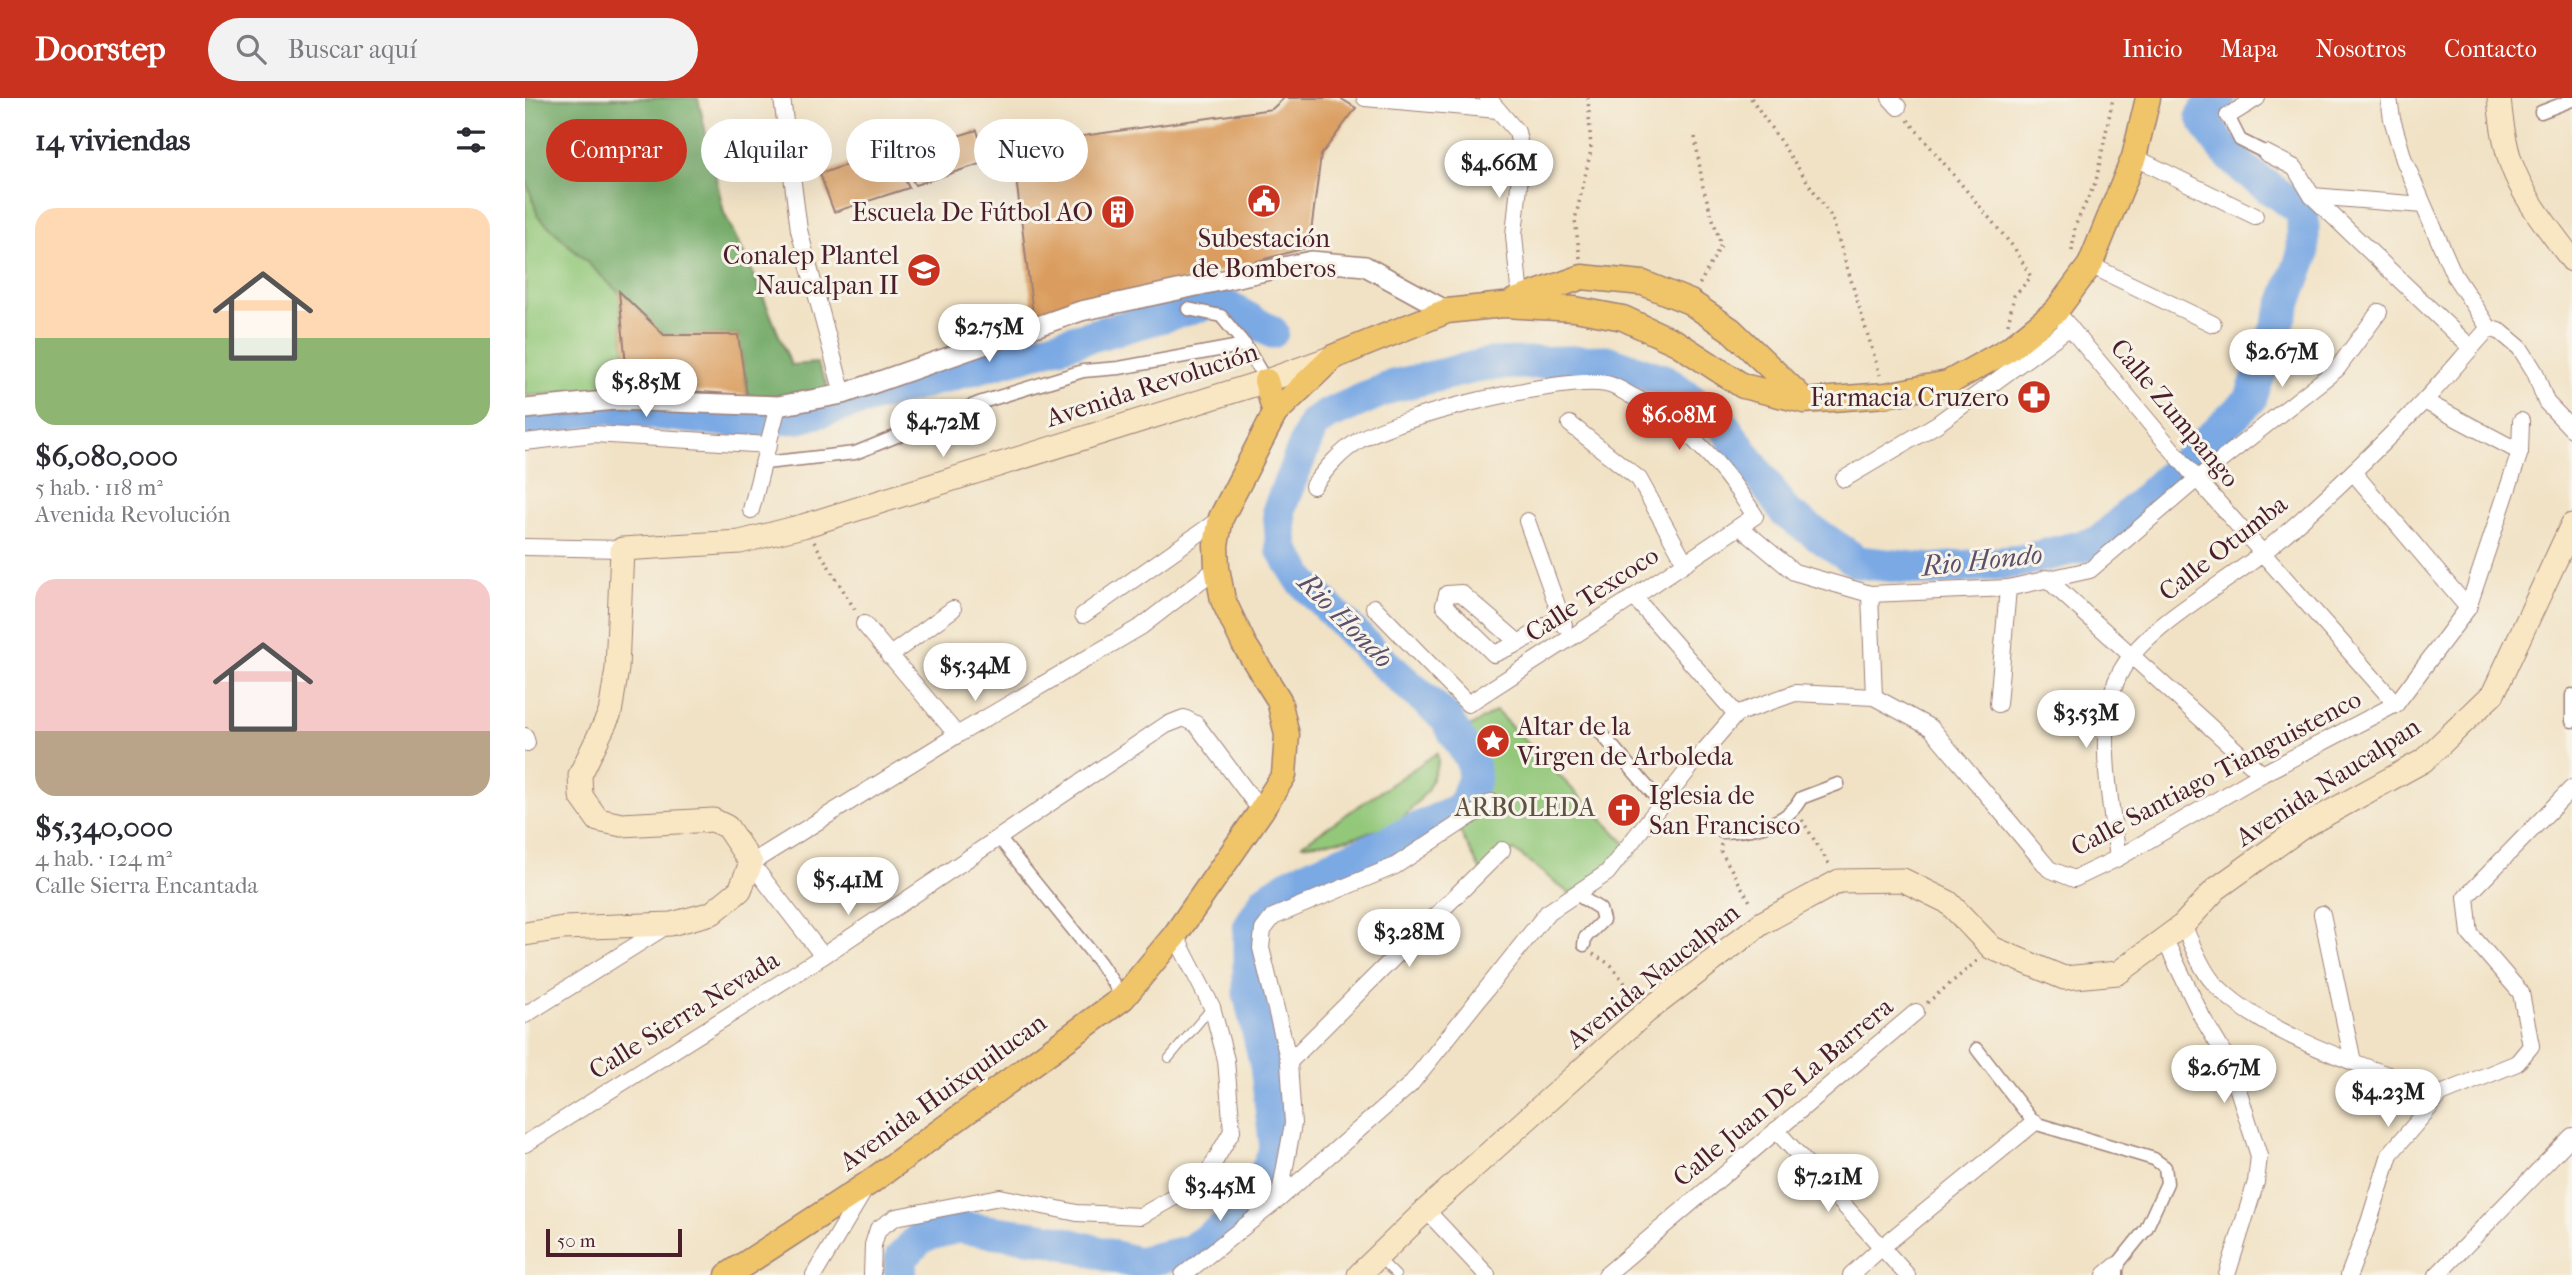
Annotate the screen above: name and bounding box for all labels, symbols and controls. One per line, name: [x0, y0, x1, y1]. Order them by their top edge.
search box: [208, 18, 698, 81]
text: Doorstep: [35, 30, 166, 69]
icon: search: [232, 30, 270, 68]
text: Buscar aquí: [288, 34, 417, 65]
text: Inicio: [2122, 35, 2182, 63]
text: Mapa: [2220, 35, 2278, 63]
text: Nosotros: [2316, 35, 2406, 63]
text: Contacto: [2444, 35, 2537, 63]
chip: Comprar: [546, 119, 687, 182]
chip: Alquilar: [701, 119, 832, 182]
chip: Filtros: [846, 119, 960, 182]
chip: Nuevo: [974, 119, 1088, 182]
icon: filters: [452, 121, 490, 159]
text: 14 viviendas: [35, 123, 190, 158]
pin: $4.66M: [1442, 140, 1556, 200]
text: $4.66M: [1460, 149, 1538, 176]
public building icon: Subestación de Bomberos: [1245, 182, 1283, 220]
building icon: Escuela De Fútbol AO: [1099, 193, 1137, 231]
place label: Escuela De Fútbol AO: [852, 197, 1093, 228]
place label: Subestación de Bomberos: [1192, 223, 1336, 284]
place label: Conalep Plantel Naucalpan II: [723, 240, 899, 301]
school or university icon: Conalep Plantel Naucalpan II: [905, 251, 943, 289]
icon: home: [200, 253, 326, 379]
pin: $2.75M: [932, 304, 1046, 364]
text: $2.75M: [954, 313, 1024, 340]
pin: $2.67M: [2225, 330, 2339, 389]
street label: Calle Zumpango: [2104, 332, 2246, 494]
street label: Avenida Revolución: [1041, 336, 1262, 434]
text: $2.67M: [2245, 338, 2319, 365]
pin: $5.85M: [589, 360, 703, 419]
text: $5.85M: [611, 368, 681, 395]
pharmacy icon: Farmacia Cruzero: [2015, 378, 2053, 416]
place label: Farmacia Cruzero: [1810, 382, 2009, 413]
pin: $6.08M: [1622, 392, 1736, 452]
pin: $4.72M: [886, 400, 1000, 459]
text: $6.08M: [1642, 401, 1716, 428]
text: $4.72M: [906, 408, 980, 435]
text: $6,080,000: [35, 439, 178, 474]
text: 5 hab. · 118 m²: [35, 474, 163, 501]
street label: Calle Otumba: [2153, 488, 2294, 608]
text: Avenida Revolución: [35, 501, 231, 528]
water label: Rio Hondo: [1918, 537, 2044, 583]
street label: Calle Texcoco: [1520, 539, 1664, 649]
water label: Rio Hondo: [1290, 564, 1400, 674]
icon: home: [200, 624, 326, 750]
pin: $5.34M: [918, 644, 1032, 703]
text: $5.34M: [939, 652, 1011, 679]
street label: Calle Santiago Tianguistenco: [2066, 683, 2366, 863]
pin: $3.53M: [2029, 690, 2143, 750]
text: $3.53M: [2053, 699, 2119, 726]
place label: Altar de la Virgen de Arboleda: [1516, 711, 1734, 772]
street label: Avenida Naucalpan: [2229, 711, 2426, 854]
place icon: Altar de la Virgen de Arboleda: [1474, 722, 1512, 760]
place label: Iglesia de San Francisco: [1649, 780, 1801, 841]
church icon: Iglesia de San Francisco: [1605, 791, 1643, 829]
park label: ARBOLEDA: [1454, 792, 1596, 823]
text: $5,340,000: [35, 810, 173, 845]
text: 4 hab. · 124 m²: [35, 845, 172, 872]
pin: $5.41M: [791, 858, 905, 917]
text: $5.41M: [813, 866, 883, 893]
text: Calle Sierra Encantada: [35, 872, 258, 899]
street label: Avenida Naucalpan: [1559, 897, 1746, 1056]
pin: $3.28M: [1352, 910, 1466, 969]
text: $3.28M: [1374, 918, 1444, 945]
street label: Calle Sierra Nevada: [583, 943, 786, 1086]
street label: Calle Juan De La Barrera: [1667, 990, 1900, 1193]
street label: Avenida Huixquilucan: [833, 1007, 1052, 1178]
pin: $2.67M: [2167, 1046, 2281, 1105]
text: $2.67M: [2187, 1054, 2261, 1081]
pin: $4.23M: [2331, 1070, 2445, 1129]
text: $4.23M: [2351, 1078, 2425, 1105]
pin: $7.21M: [1771, 1154, 1885, 1214]
text: $7.21M: [1794, 1163, 1862, 1190]
pin: $3.45M: [1163, 1164, 1277, 1223]
text: $3.45M: [1184, 1172, 1256, 1199]
scale bar: [546, 1226, 683, 1258]
text: 50 m: [557, 1230, 596, 1252]

